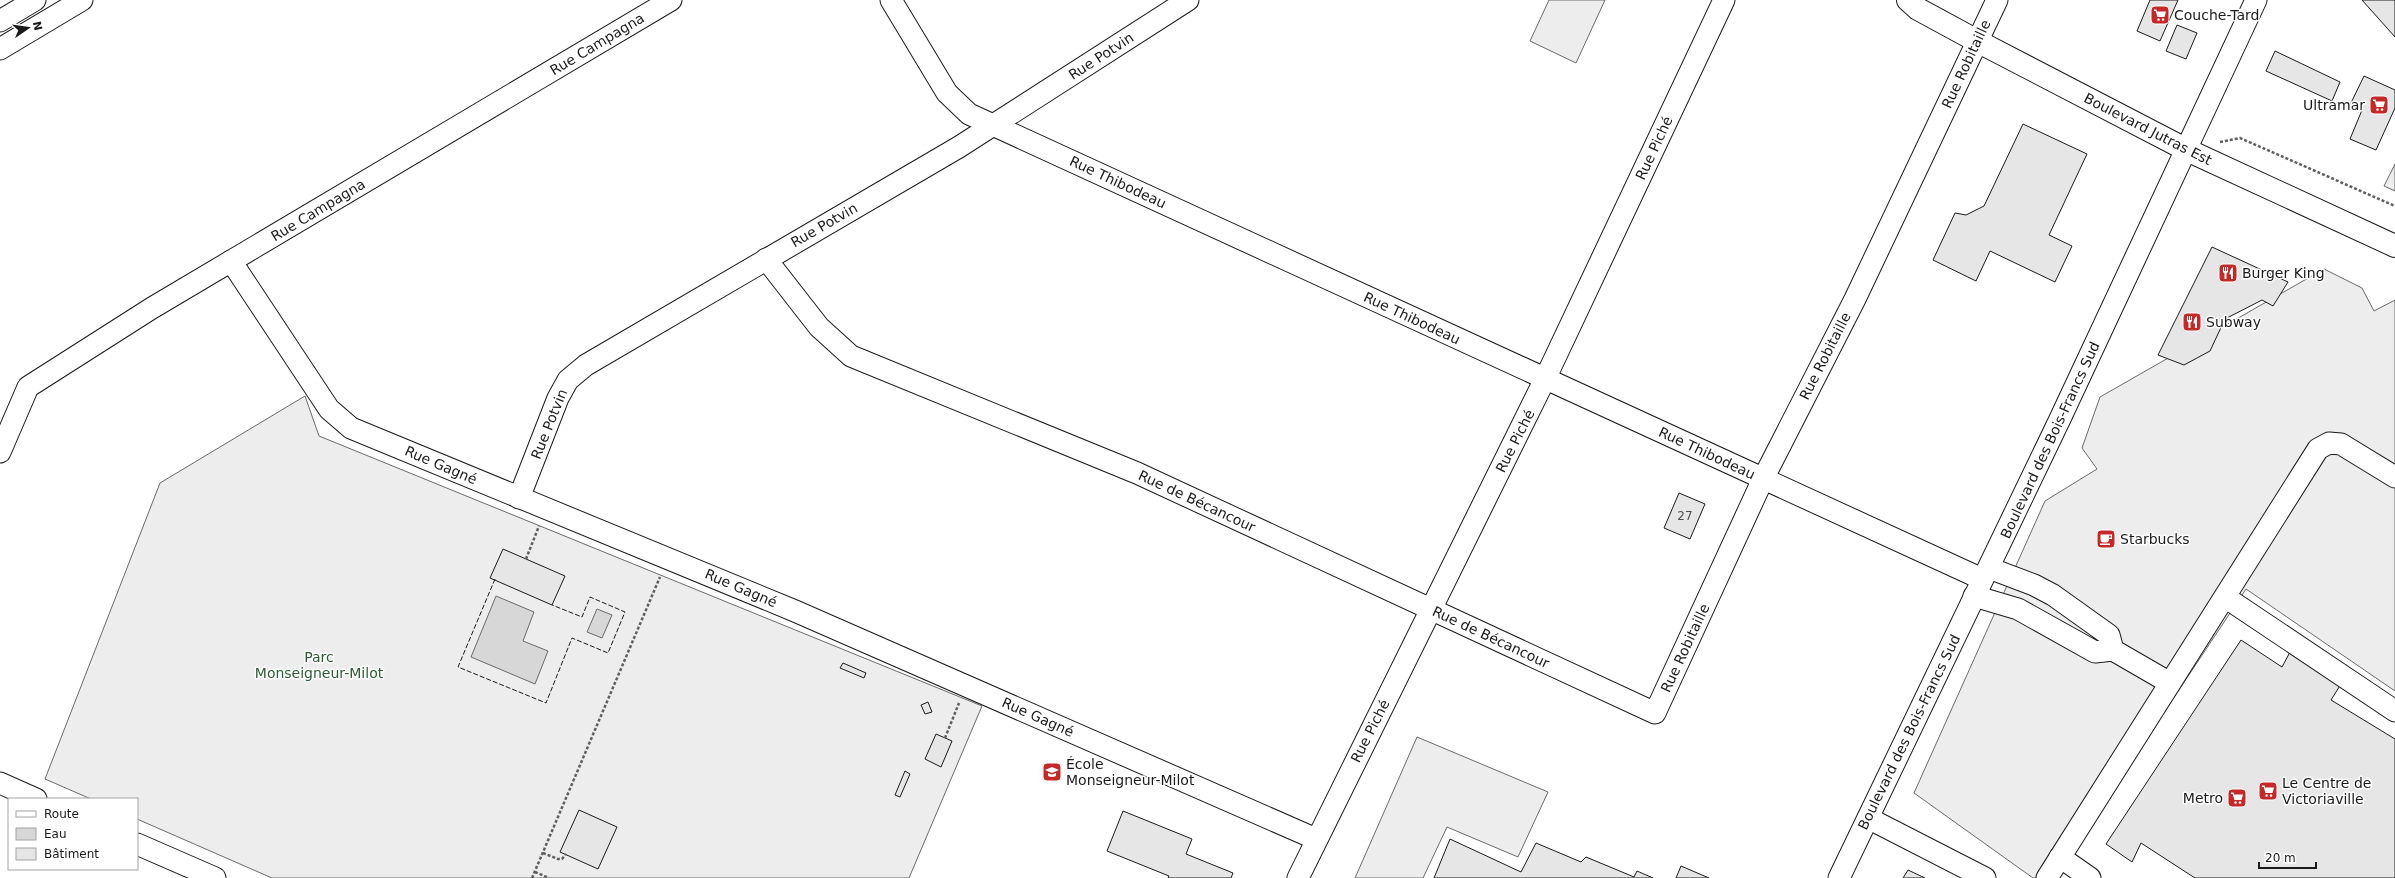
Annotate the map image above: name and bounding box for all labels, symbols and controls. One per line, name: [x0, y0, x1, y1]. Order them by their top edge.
supermarket icon: Couche-Tard: [2149, 4, 2171, 26]
place label: Couche-Tard: [2174, 7, 2259, 23]
north arrow: [8, 8, 48, 48]
street label: Rue Campagna: [547, 10, 647, 78]
street label: Rue Robitaille: [1939, 17, 1993, 111]
text: N: [30, 20, 45, 32]
street label: Rue Potvin: [1066, 29, 1136, 83]
street label: Boulevard Jutras Est: [2081, 90, 2215, 168]
supermarket icon: Ultramar: [2368, 94, 2390, 116]
place label: Ultramar: [2303, 97, 2365, 113]
street label: Rue Piché: [1632, 114, 1676, 182]
street label: Rue Thibodeau: [1067, 153, 1169, 211]
street label: Rue Campagna: [268, 176, 368, 244]
street label: Rue Potvin: [788, 200, 860, 250]
restaurant icon: Burger King: [2217, 262, 2239, 284]
place label: Burger King: [2242, 265, 2325, 281]
street label: Rue Thibodeau: [1361, 289, 1463, 347]
street label: Rue Robitaille: [1796, 310, 1854, 402]
restaurant icon: Subway: [2181, 311, 2203, 333]
place label: Subway: [2206, 314, 2261, 330]
street label: Boulevard des Bois-Francs Sud: [1997, 339, 2103, 541]
street label: Rue Potvin: [528, 387, 570, 461]
street label: Rue Piché: [1492, 407, 1538, 475]
street label: Rue Thibodeau: [1656, 424, 1758, 482]
street label: Rue Gagné: [403, 443, 479, 487]
street label: Rue de Bécancour: [1136, 467, 1258, 535]
house number: 27: [1677, 509, 1693, 523]
cafe icon: Starbucks: [2095, 528, 2117, 550]
place label: Starbucks: [2120, 531, 2190, 547]
street label: Rue Gagné: [703, 566, 779, 610]
street label: Rue Robitaille: [1658, 601, 1712, 695]
street label: Rue de Bécancour: [1430, 603, 1552, 671]
street label: Boulevard des Bois-Francs Sud: [1855, 632, 1963, 832]
park label: Parc Monseigneur-Milot: [255, 649, 384, 681]
street label: Rue Gagné: [1000, 694, 1076, 740]
street label: Rue Piché: [1347, 697, 1393, 765]
place label: École Monseigneur-Milot: [1066, 756, 1195, 788]
school or university icon: École Monseigneur-Milot: [1041, 761, 1063, 783]
place label: Le Centre de Victoriaville: [2282, 775, 2371, 807]
supermarket icon: Le Centre de Victoriaville: [2257, 780, 2279, 802]
supermarket icon: Metro: [2226, 787, 2248, 809]
place label: Metro: [2183, 790, 2223, 806]
legend: [8, 798, 138, 870]
text: Route: [44, 807, 79, 821]
text: Eau: [44, 827, 67, 841]
scale bar: [2259, 844, 2316, 870]
text: Bâtiment: [44, 847, 99, 861]
text: 20 m: [2265, 851, 2296, 865]

